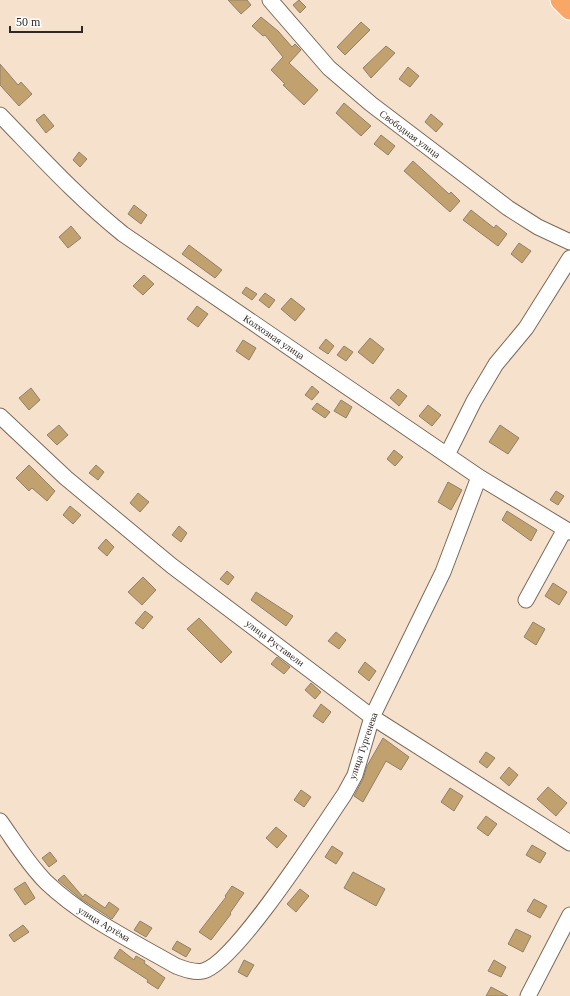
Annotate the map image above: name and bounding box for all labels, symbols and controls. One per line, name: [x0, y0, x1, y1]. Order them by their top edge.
scale bar: [10, 8, 82, 34]
text: 50 m: [16, 15, 41, 29]
street label: Свободная улица: [378, 108, 443, 161]
street label: Колхозная улица: [241, 313, 307, 362]
street label: улица Руставели: [244, 617, 307, 669]
street label: улица Тургенева: [346, 711, 380, 781]
street label: улица Артёма: [76, 904, 133, 944]

